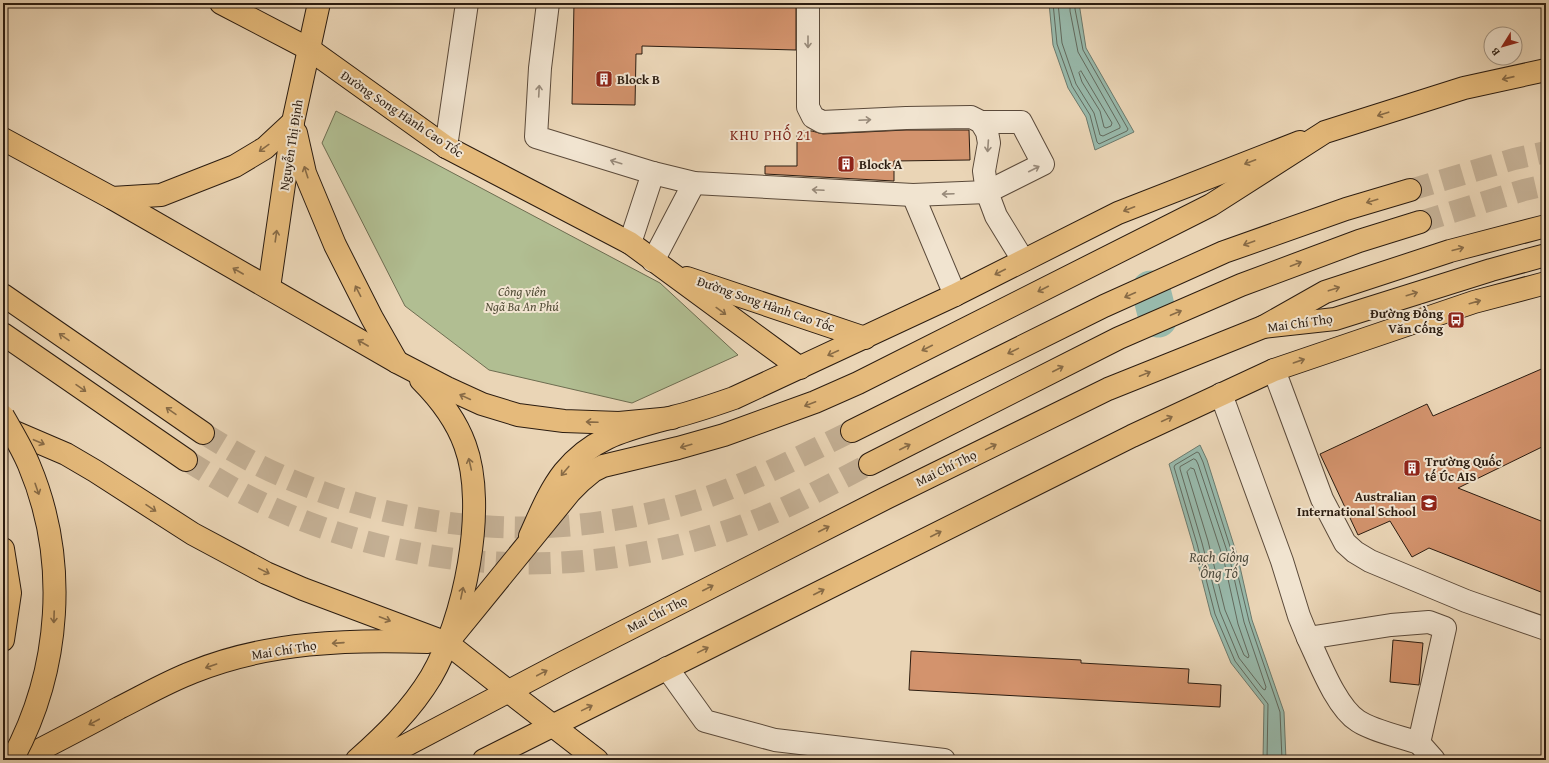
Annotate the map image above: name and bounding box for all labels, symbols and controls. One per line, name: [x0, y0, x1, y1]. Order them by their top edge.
north arrow: [1483, 26, 1523, 66]
one-way arrow: [804, 35, 812, 48]
text: B: [1486, 44, 1503, 60]
street label: Đường Song Hành Cao Tốc: [337, 66, 467, 162]
building icon: Block B: [594, 69, 614, 89]
place label: Block B: [617, 70, 660, 89]
one-way arrow: [1502, 75, 1515, 83]
one-way arrow: [535, 85, 542, 98]
street label: Nguyễn Thị Định: [274, 97, 308, 192]
one-way arrow: [1377, 111, 1390, 118]
one-way arrow: [858, 117, 871, 124]
district label: KHU PHỐ 21: [730, 123, 812, 145]
one-way arrow: [984, 139, 991, 152]
one-way arrow: [258, 144, 269, 152]
building icon: Block A: [836, 154, 856, 174]
place label: Block A: [859, 155, 903, 174]
one-way arrow: [610, 158, 623, 165]
one-way arrow: [1244, 158, 1256, 166]
one-way arrow: [1028, 164, 1040, 172]
one-way arrow: [301, 167, 309, 179]
one-way arrow: [812, 186, 825, 193]
one-way arrow: [942, 190, 955, 198]
one-way arrow: [1366, 198, 1379, 205]
one-way arrow: [1123, 205, 1135, 213]
one-way arrow: [272, 230, 280, 243]
one-way arrow: [1244, 240, 1256, 248]
one-way arrow: [1451, 244, 1464, 252]
one-way arrow: [1290, 260, 1302, 268]
one-way arrow: [232, 266, 244, 274]
one-way arrow: [995, 268, 1007, 276]
street label: Đường Song Hành Cao Tốc: [695, 272, 837, 337]
park label: Công viên Ngã Ba An Phú: [485, 282, 559, 316]
one-way arrow: [1328, 284, 1340, 292]
one-way arrow: [354, 285, 362, 297]
one-way arrow: [1037, 286, 1049, 294]
one-way arrow: [1406, 290, 1418, 298]
one-way arrow: [1124, 291, 1136, 299]
one-way arrow: [1469, 298, 1482, 305]
place label: Đường Đồng Văn Cống: [1370, 304, 1443, 338]
one-way arrow: [715, 307, 726, 315]
one-way arrow: [1169, 309, 1181, 316]
street label: Mai Chí Thọ: [1266, 309, 1334, 337]
bus stop icon: Đường Đồng Văn Cống: [1446, 310, 1466, 330]
one-way arrow: [59, 333, 70, 341]
one-way arrow: [357, 338, 369, 346]
one-way arrow: [921, 345, 933, 352]
one-way arrow: [1007, 348, 1019, 355]
one-way arrow: [827, 350, 839, 357]
one-way arrow: [1292, 357, 1305, 364]
one-way arrow: [1052, 364, 1064, 372]
one-way arrow: [1138, 370, 1150, 378]
one-way arrow: [76, 384, 87, 392]
one-way arrow: [460, 392, 472, 400]
one-way arrow: [804, 401, 816, 408]
one-way arrow: [166, 407, 177, 415]
one-way arrow: [1161, 415, 1173, 422]
one-way arrow: [586, 419, 599, 426]
one-way arrow: [32, 439, 44, 446]
one-way arrow: [984, 442, 996, 450]
one-way arrow: [680, 443, 693, 450]
one-way arrow: [899, 443, 911, 450]
street label: Mai Chí Thọ: [912, 445, 980, 491]
place label: Trường Quốc tế Úc AIS: [1425, 452, 1502, 486]
one-way arrow: [465, 458, 473, 471]
building icon: Trường Quốc tế Úc AIS: [1402, 458, 1422, 478]
one-way arrow: [560, 466, 569, 477]
one-way arrow: [34, 483, 42, 495]
place label: Australian International School: [1297, 487, 1416, 521]
school or university icon: Australian International School: [1419, 493, 1439, 513]
one-way arrow: [145, 504, 156, 512]
one-way arrow: [818, 525, 830, 532]
one-way arrow: [929, 529, 941, 537]
water label: Rạch Giồng Ông Tố: [1188, 547, 1250, 583]
one-way arrow: [258, 568, 270, 575]
one-way arrow: [702, 584, 714, 591]
one-way arrow: [459, 586, 467, 599]
one-way arrow: [813, 588, 825, 595]
street label: Mai Chí Thọ: [624, 591, 691, 637]
one-way arrow: [50, 610, 58, 623]
one-way arrow: [378, 616, 390, 624]
street label: Mai Chí Thọ: [250, 635, 318, 665]
one-way arrow: [332, 639, 345, 646]
one-way arrow: [697, 646, 709, 653]
one-way arrow: [205, 663, 218, 670]
one-way arrow: [536, 669, 548, 676]
one-way arrow: [581, 704, 593, 711]
one-way arrow: [88, 718, 100, 726]

